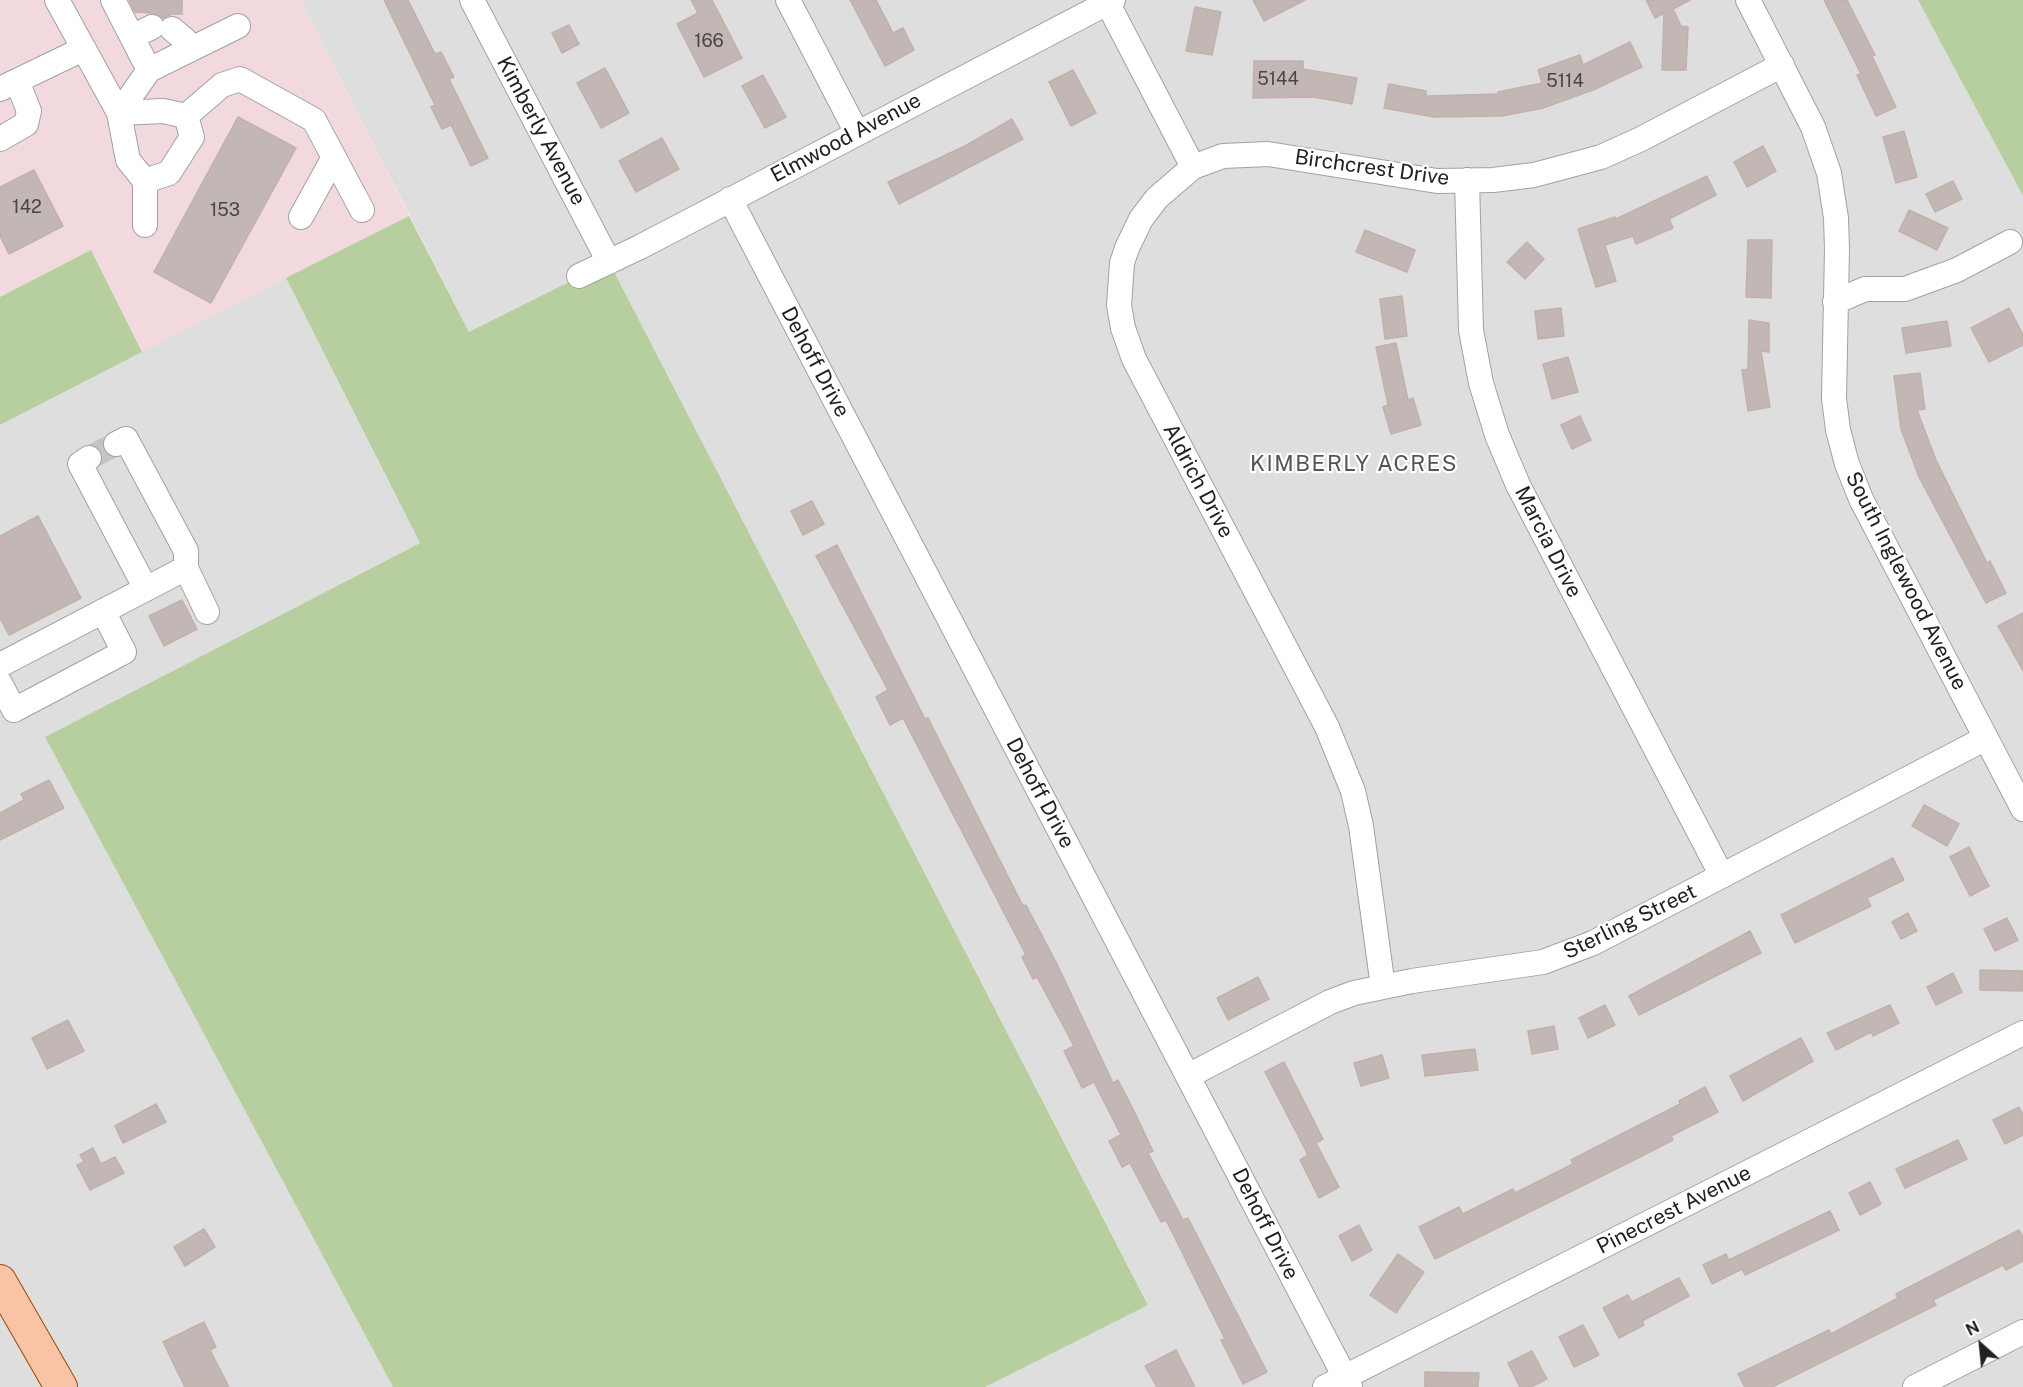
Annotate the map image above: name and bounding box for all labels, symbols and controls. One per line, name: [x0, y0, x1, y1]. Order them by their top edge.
house number: 166: [694, 30, 724, 52]
street label: Kimberly Avenue: [491, 52, 591, 210]
house number: 5144: [1257, 68, 1299, 90]
house number: 5114: [1546, 70, 1584, 92]
street label: Elmwood Avenue: [767, 88, 925, 188]
street label: Birchcrest Drive: [1293, 145, 1451, 191]
house number: 142: [12, 196, 42, 218]
house number: 153: [210, 199, 240, 221]
street label: Dehoff Drive: [775, 302, 855, 422]
street label: Aldrich Drive: [1157, 420, 1239, 542]
district label: KIMBERLY ACRES: [1250, 451, 1458, 477]
street label: South Inglewood Avenue: [1840, 468, 1972, 694]
street label: Marcia Drive: [1509, 482, 1587, 602]
street label: Dehoff Drive: [1000, 733, 1080, 853]
street label: Sterling Street: [1559, 879, 1701, 965]
street label: Pinecrest Avenue: [1593, 1160, 1755, 1260]
street label: Dehoff Drive: [1226, 1164, 1304, 1284]
north arrow: [1951, 1315, 2011, 1375]
text: N: [1963, 1317, 1982, 1340]

